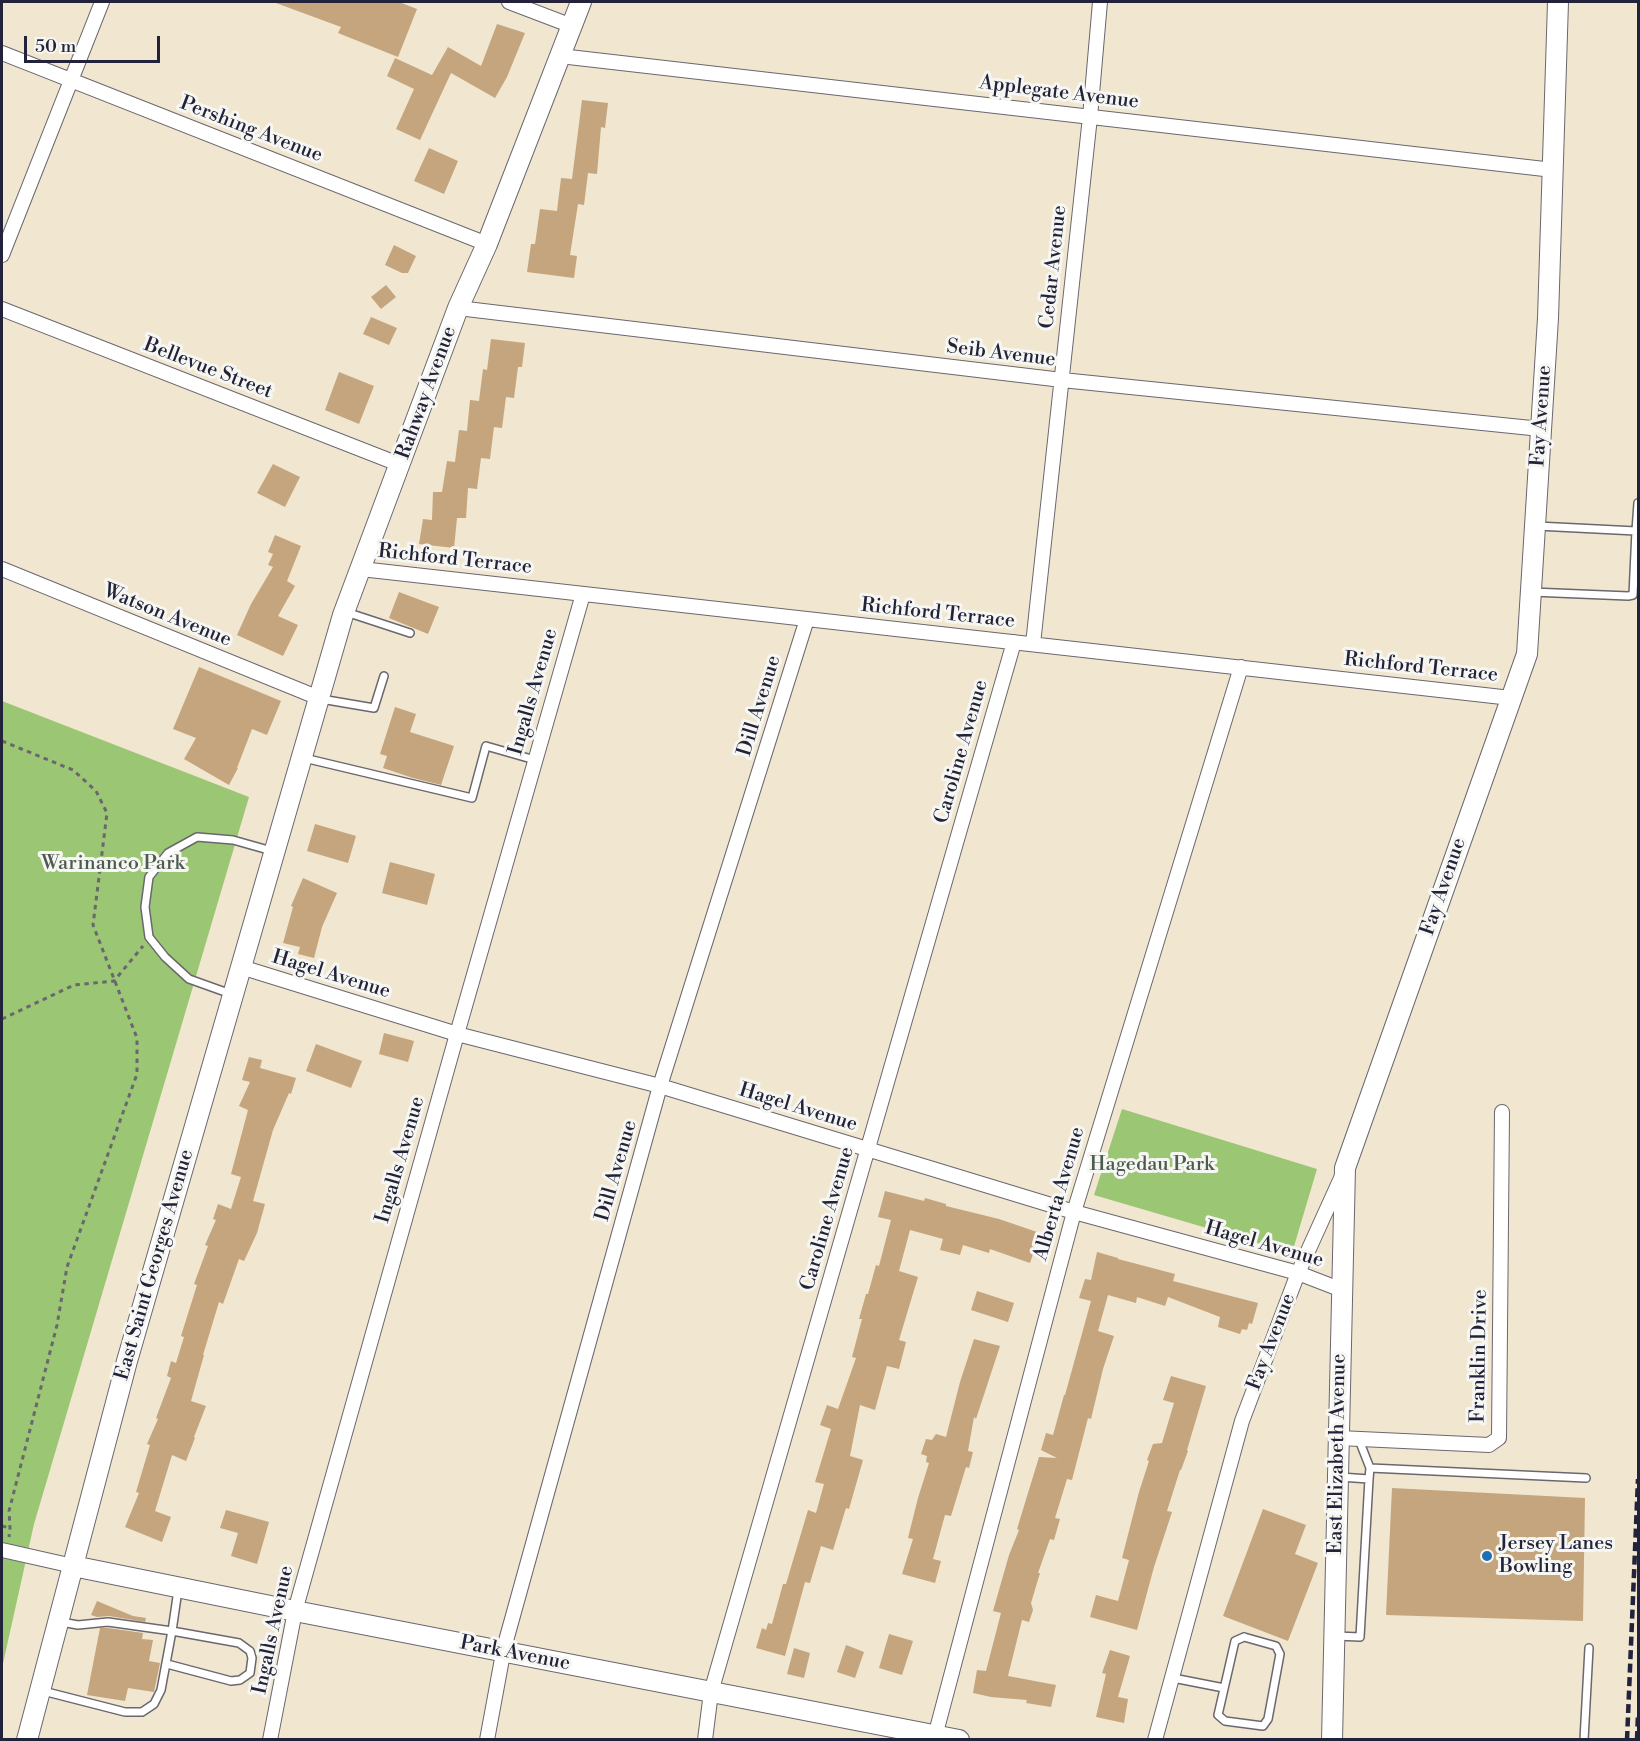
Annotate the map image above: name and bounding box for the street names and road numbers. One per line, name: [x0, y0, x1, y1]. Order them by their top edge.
street label: Applegate Avenue: [978, 71, 1140, 115]
street label: Pershing Avenue: [176, 92, 326, 168]
street label: Cedar Avenue: [1036, 204, 1072, 330]
street label: Rahway Avenue: [392, 323, 462, 463]
street label: Bellevue Street: [140, 333, 276, 405]
street label: Seib Avenue: [945, 335, 1057, 373]
street label: Fay Avenue: [1526, 364, 1558, 468]
street label: Richford Terrace: [377, 540, 533, 580]
street label: Watson Avenue: [99, 579, 235, 653]
street label: Richford Terrace: [860, 594, 1016, 634]
street label: Ingalls Avenue: [504, 626, 564, 758]
street label: Richford Terrace: [1343, 648, 1499, 688]
street label: Dill Avenue: [733, 653, 787, 759]
street label: Caroline Avenue: [930, 678, 994, 826]
street label: Fay Avenue: [1416, 835, 1472, 939]
street label: Hagel Avenue: [269, 946, 393, 1004]
street label: Hagel Avenue: [736, 1079, 860, 1137]
street label: Ingalls Avenue: [371, 1094, 431, 1226]
street label: Dill Avenue: [591, 1118, 643, 1224]
street label: Alberta Avenue: [1029, 1124, 1091, 1264]
street label: Caroline Avenue: [796, 1145, 860, 1293]
street label: East Saint Georges Avenue: [111, 1147, 199, 1383]
street label: Hagel Avenue: [1202, 1217, 1326, 1273]
street label: Franklin Drive: [1467, 1289, 1493, 1423]
street label: Fay Avenue: [1243, 1290, 1301, 1394]
street label: East Elizabeth Avenue: [1324, 1353, 1352, 1555]
street label: Ingalls Avenue: [249, 1564, 299, 1696]
street label: Park Avenue: [458, 1632, 572, 1676]

